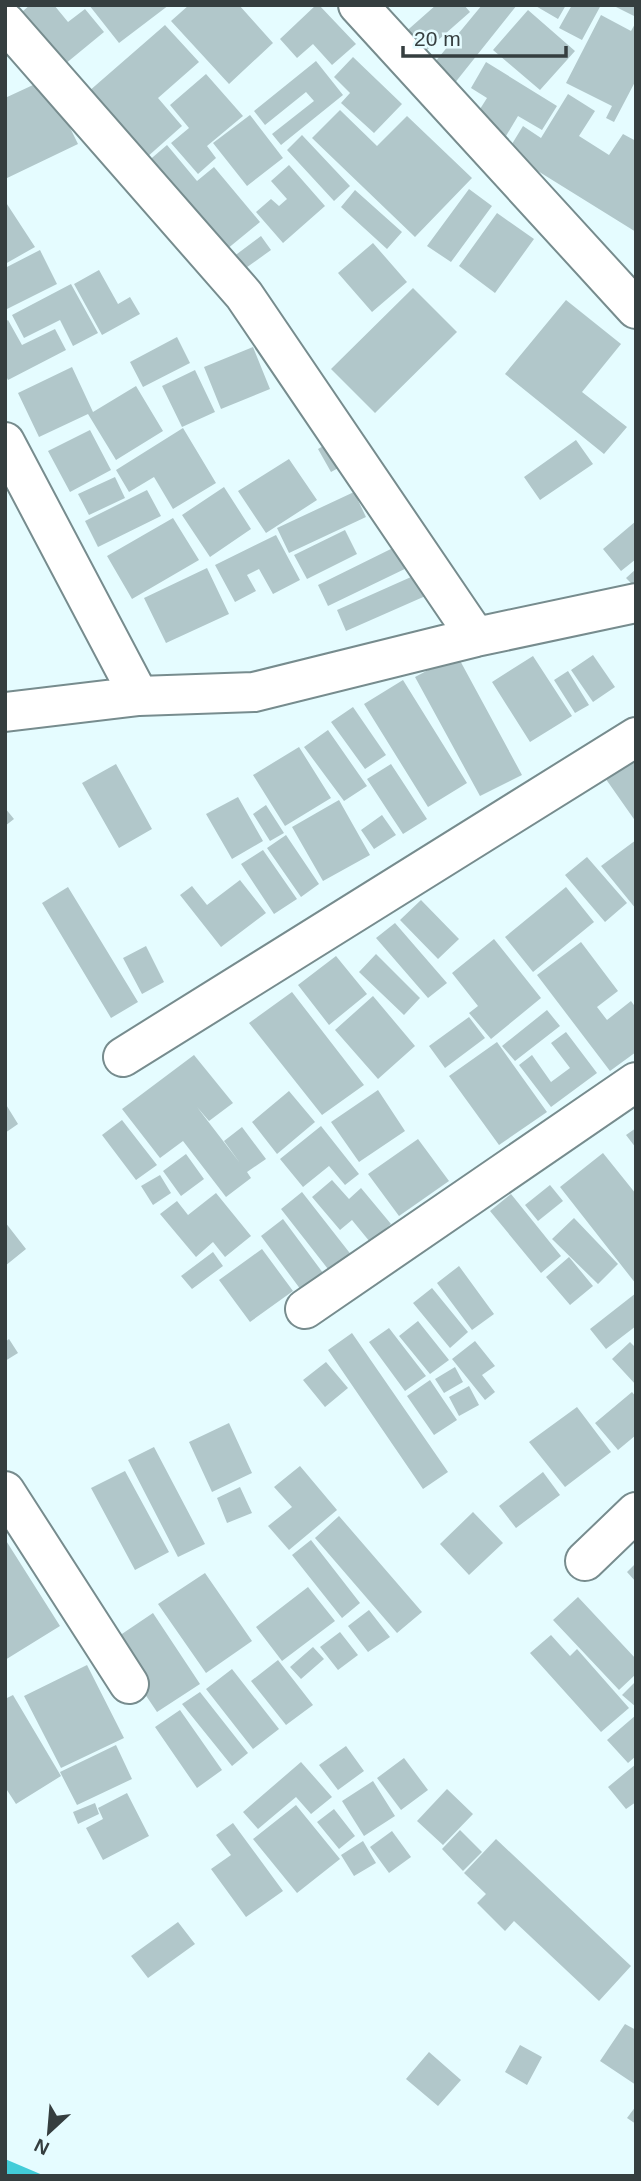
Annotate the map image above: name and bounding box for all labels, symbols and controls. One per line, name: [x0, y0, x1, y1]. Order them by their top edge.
scale bar: [403, 14, 566, 58]
text: 20 m: [414, 27, 461, 50]
north arrow: [14, 2097, 84, 2167]
text: N: [31, 2134, 53, 2159]

